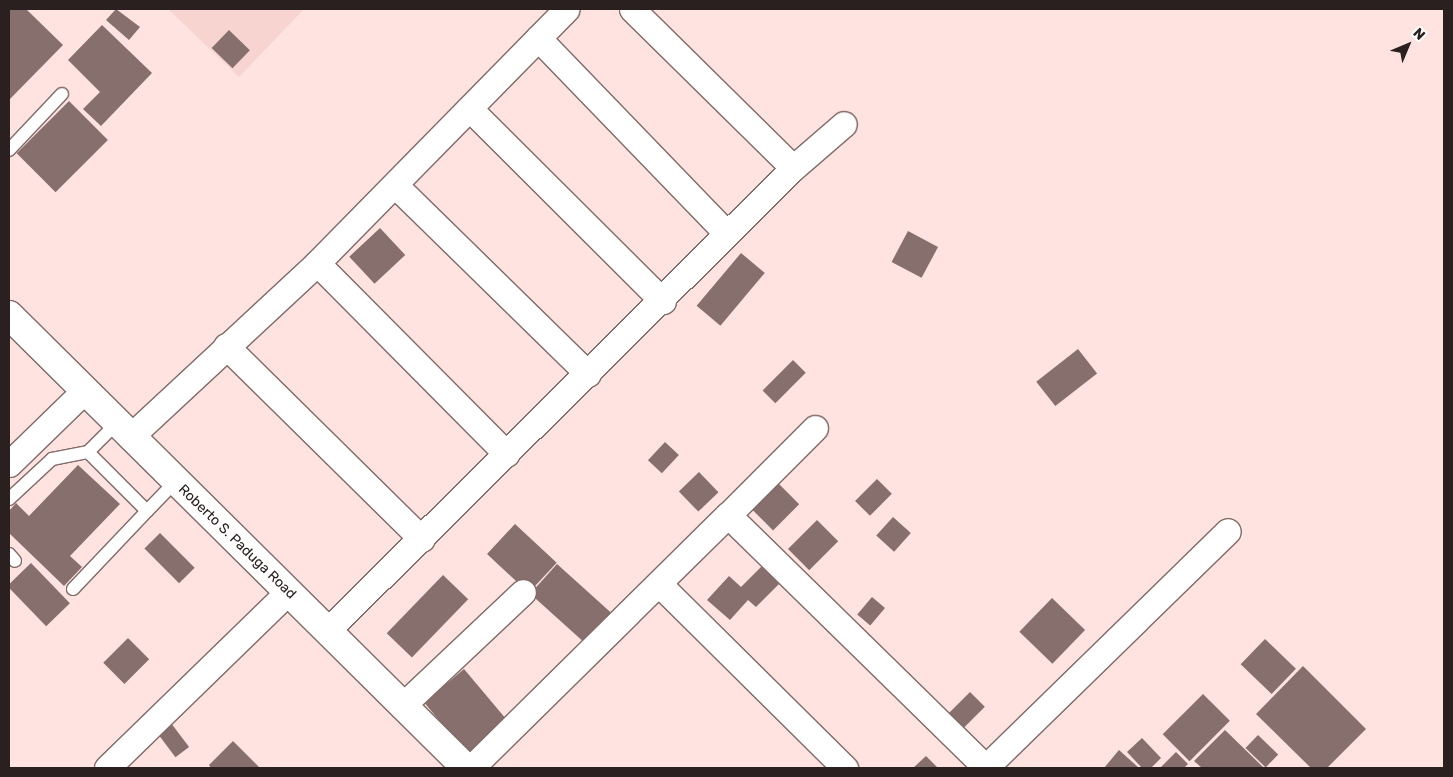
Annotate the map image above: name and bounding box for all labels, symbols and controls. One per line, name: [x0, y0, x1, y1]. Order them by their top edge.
north arrow: [1383, 20, 1433, 70]
text: N: [1409, 24, 1429, 44]
street label: Roberto S. Paduga Road: [175, 481, 299, 603]

